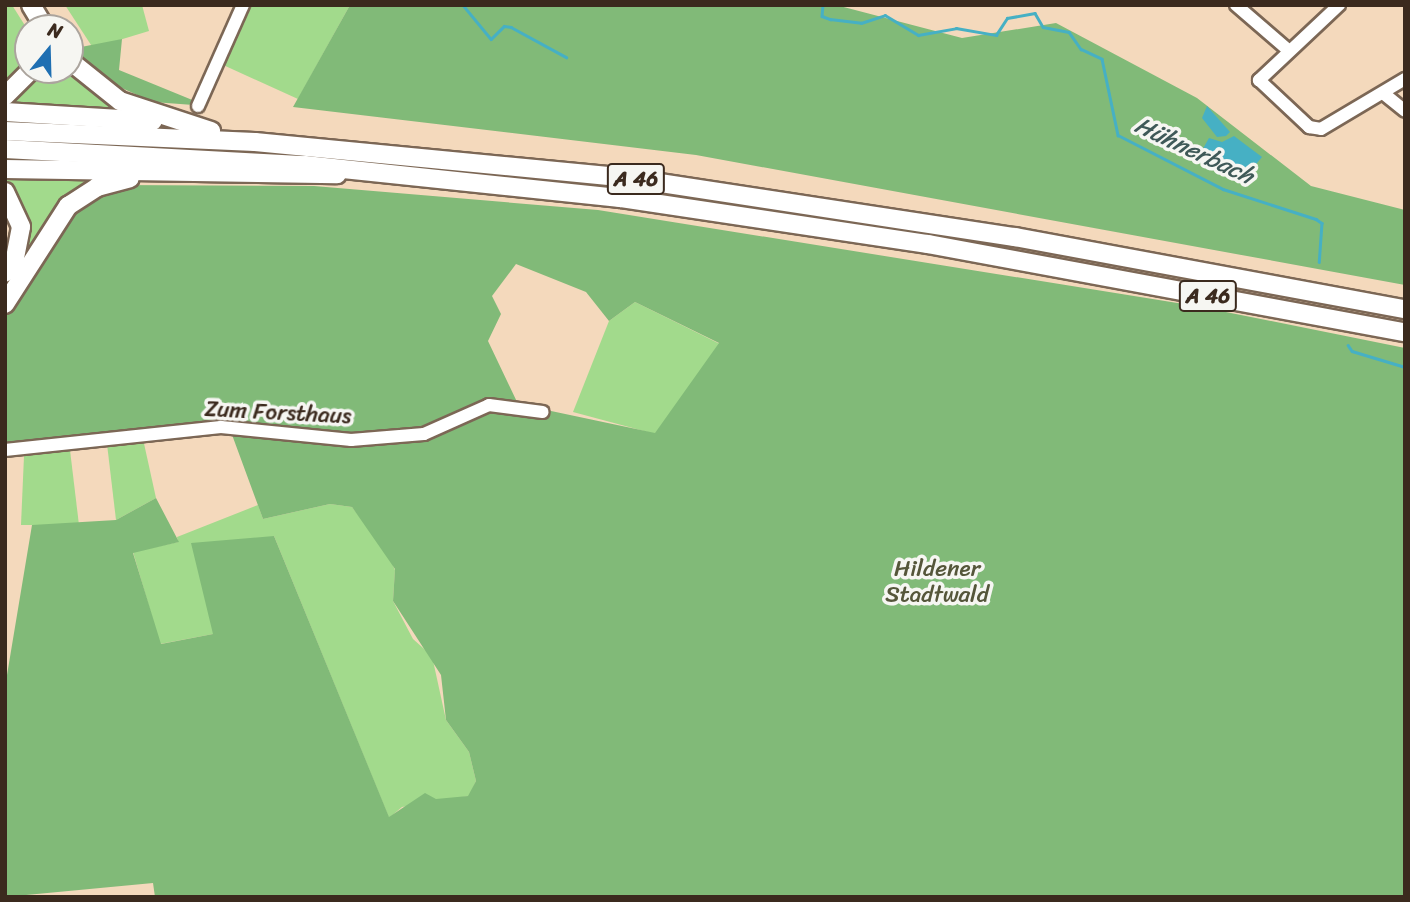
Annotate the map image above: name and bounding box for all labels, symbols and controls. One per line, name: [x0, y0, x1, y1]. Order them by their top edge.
text: N: [44, 13, 67, 48]
north arrow: [14, 14, 84, 84]
water label: Hühnerbach: [1130, 111, 1258, 191]
road number: A 46: [606, 162, 666, 196]
road number: A 46: [1178, 278, 1238, 314]
street label: Zum Forsthaus: [203, 395, 353, 431]
park label: Hildener Stadtwald: [885, 555, 989, 609]

